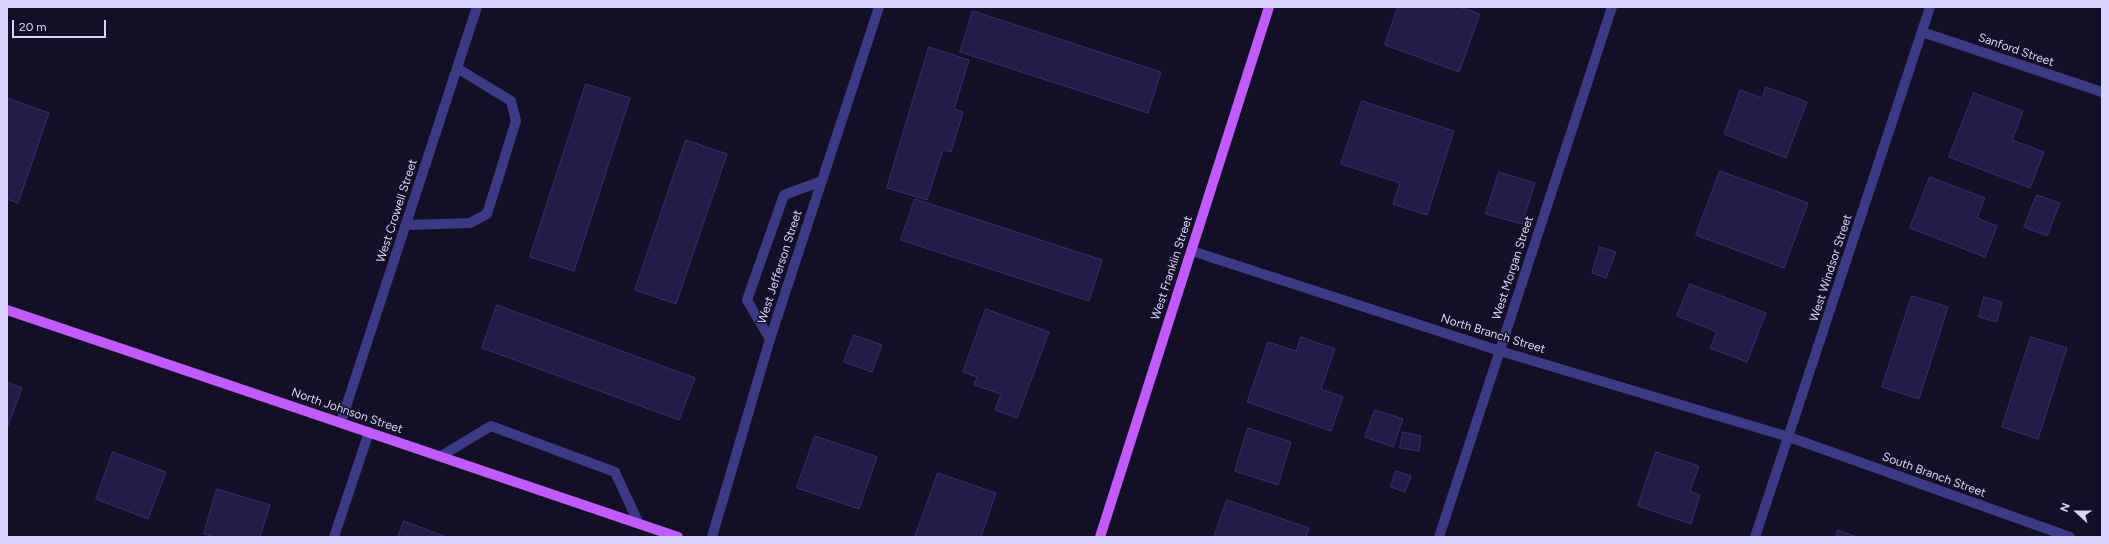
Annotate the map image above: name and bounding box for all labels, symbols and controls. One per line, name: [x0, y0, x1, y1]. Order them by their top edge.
scale bar: [14, 12, 108, 38]
text: 20 m: [19, 20, 47, 34]
street label: Sanford Street: [1976, 30, 2056, 70]
street label: West Crowell Street: [373, 157, 421, 265]
street label: West Jefferson Street: [755, 208, 805, 326]
street label: West Windsor Street: [1807, 213, 1855, 323]
street label: West Franklin Street: [1148, 214, 1196, 322]
street label: West Morgan Street: [1489, 214, 1537, 322]
street label: North Branch Street: [1439, 311, 1547, 357]
street label: North Johnson Street: [289, 385, 405, 437]
street label: South Branch Street: [1880, 450, 1988, 500]
north arrow: [2057, 492, 2097, 532]
text: N: [2058, 501, 2073, 514]

